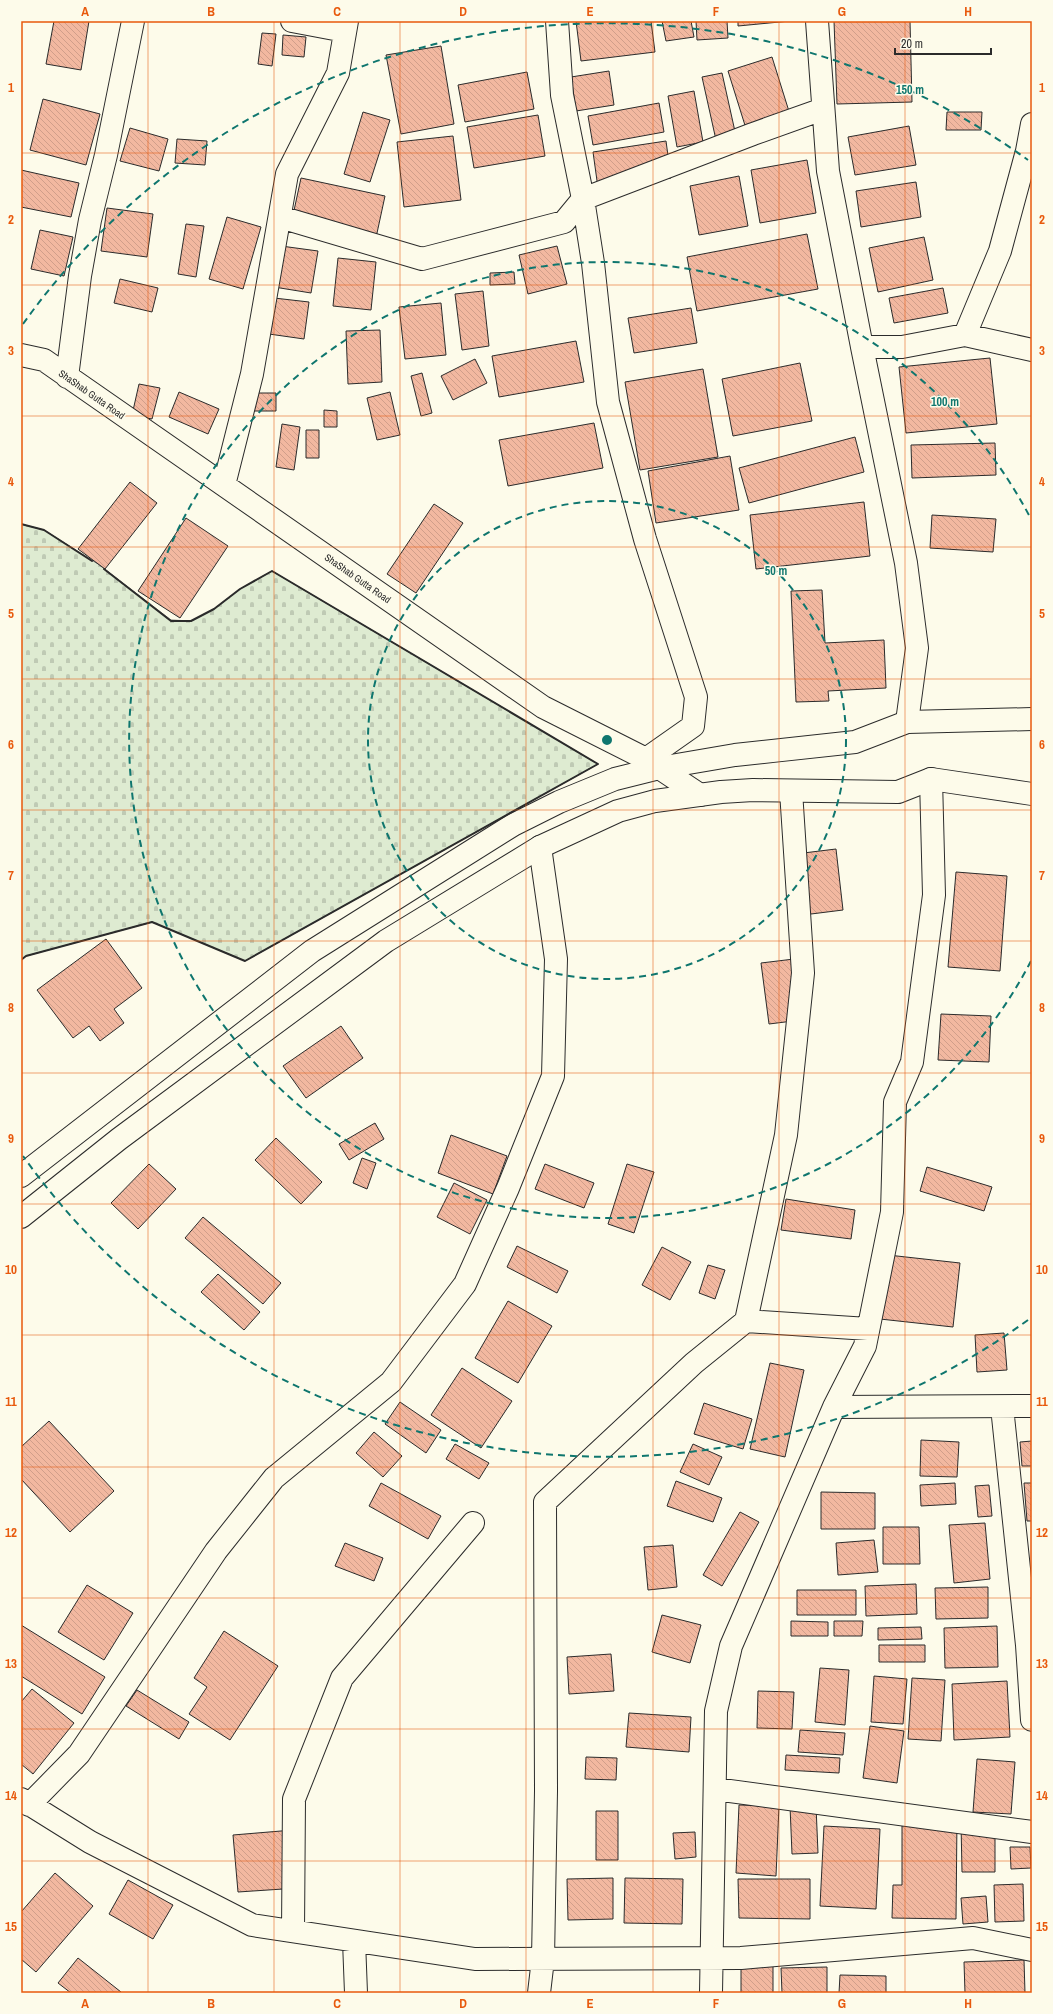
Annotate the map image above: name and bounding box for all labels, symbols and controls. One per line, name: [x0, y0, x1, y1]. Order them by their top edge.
text: A: [81, 3, 89, 20]
text: B: [207, 3, 215, 20]
text: C: [333, 3, 341, 20]
text: D: [459, 3, 467, 20]
text: E: [586, 3, 594, 20]
text: F: [713, 3, 720, 20]
text: G: [838, 3, 846, 20]
text: H: [964, 3, 972, 20]
scale bar: [895, 30, 991, 56]
text: 20 m: [901, 36, 923, 52]
text: 1: [8, 79, 14, 96]
text: 1: [1039, 79, 1045, 96]
text: 150 m: [896, 82, 924, 98]
text: 2: [8, 211, 14, 228]
text: 2: [1039, 211, 1045, 228]
text: 3: [8, 342, 14, 359]
text: 3: [1039, 342, 1045, 359]
street label: ShaShab Gutta Road: [56, 367, 127, 422]
text: 100 m: [931, 394, 959, 410]
text: 4: [8, 473, 14, 490]
text: 4: [1039, 473, 1045, 490]
street label: ShaShab Gutta Road: [322, 551, 393, 606]
text: 50 m: [765, 563, 787, 579]
text: 5: [8, 605, 14, 622]
text: 5: [1039, 605, 1045, 622]
centre of rings: [600, 733, 614, 747]
text: 6: [8, 736, 14, 753]
text: 6: [1039, 736, 1045, 753]
text: 7: [8, 867, 14, 884]
text: 7: [1039, 867, 1045, 884]
text: 8: [8, 999, 14, 1016]
text: 8: [1039, 999, 1045, 1016]
text: 9: [8, 1130, 14, 1147]
text: 9: [1039, 1130, 1045, 1147]
text: 10: [5, 1261, 17, 1278]
text: 10: [1036, 1261, 1048, 1278]
text: 11: [5, 1393, 17, 1410]
text: 11: [1036, 1393, 1048, 1410]
text: 12: [5, 1524, 17, 1541]
text: 12: [1036, 1524, 1048, 1541]
text: 13: [5, 1655, 17, 1672]
text: 13: [1036, 1655, 1048, 1672]
text: 14: [5, 1787, 17, 1804]
text: 14: [1036, 1787, 1048, 1804]
text: 15: [5, 1918, 17, 1935]
text: 15: [1036, 1918, 1048, 1935]
text: A: [81, 1995, 89, 2012]
text: B: [207, 1995, 215, 2012]
text: C: [333, 1995, 341, 2012]
text: D: [459, 1995, 467, 2012]
text: E: [586, 1995, 594, 2012]
text: F: [713, 1995, 720, 2012]
text: G: [838, 1995, 846, 2012]
text: H: [964, 1995, 972, 2012]

